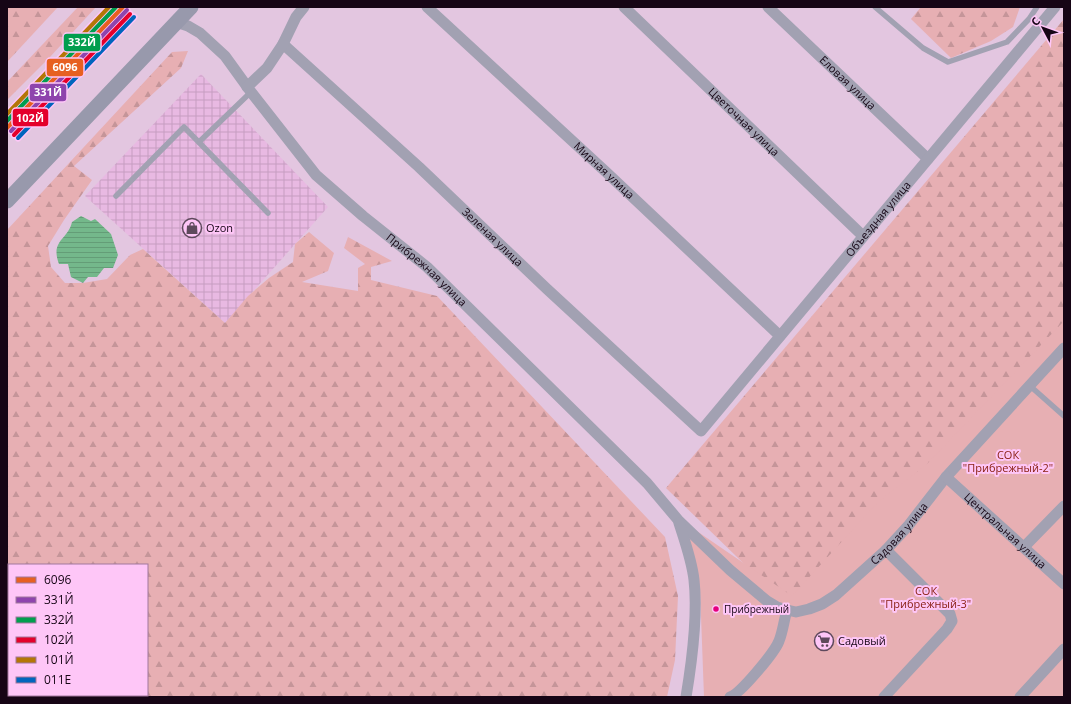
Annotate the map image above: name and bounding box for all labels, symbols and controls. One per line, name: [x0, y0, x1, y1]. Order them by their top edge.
north arrow: [1023, 8, 1063, 48]
text: С: [1027, 14, 1043, 29]
line badge: 332Й: [63, 33, 101, 52]
text: 332Й: [68, 34, 96, 49]
street label: Еловая улица: [817, 52, 879, 113]
line badge: 6096: [46, 58, 84, 77]
text: 6096: [52, 59, 78, 74]
line badge: 331Й: [29, 83, 67, 102]
text: 331Й: [34, 84, 62, 99]
street label: Цветочная улица: [705, 84, 783, 159]
line badge: 102Й: [12, 108, 49, 127]
text: 102Й: [16, 110, 44, 125]
street label: Мирная улица: [571, 138, 638, 202]
street label: Объездная улица: [842, 178, 914, 260]
street label: Зеленая улица: [459, 204, 527, 269]
shop icon: Ozon: [181, 217, 203, 239]
place label: Ozon: [206, 220, 233, 235]
street label: Прибрежная улица: [383, 229, 470, 309]
park label: СОК "Прибрежный-2": [963, 447, 1053, 475]
street label: Центральная улица: [961, 489, 1050, 572]
street label: Садовая улица: [867, 499, 931, 568]
legend: [8, 564, 148, 696]
text: 6096: [44, 571, 72, 588]
park label: СОК "Прибрежный-3": [881, 583, 971, 611]
text: 331Й: [44, 591, 74, 608]
place label: Прибрежный: [724, 602, 789, 616]
marker: Прибрежный: [711, 604, 721, 614]
text: 332Й: [44, 611, 74, 628]
supermarket icon: Садовый: [813, 630, 835, 652]
text: 102Й: [44, 631, 74, 648]
place label: Садовый: [838, 633, 886, 648]
text: 101Й: [44, 651, 74, 668]
text: 011Е: [44, 671, 71, 688]

